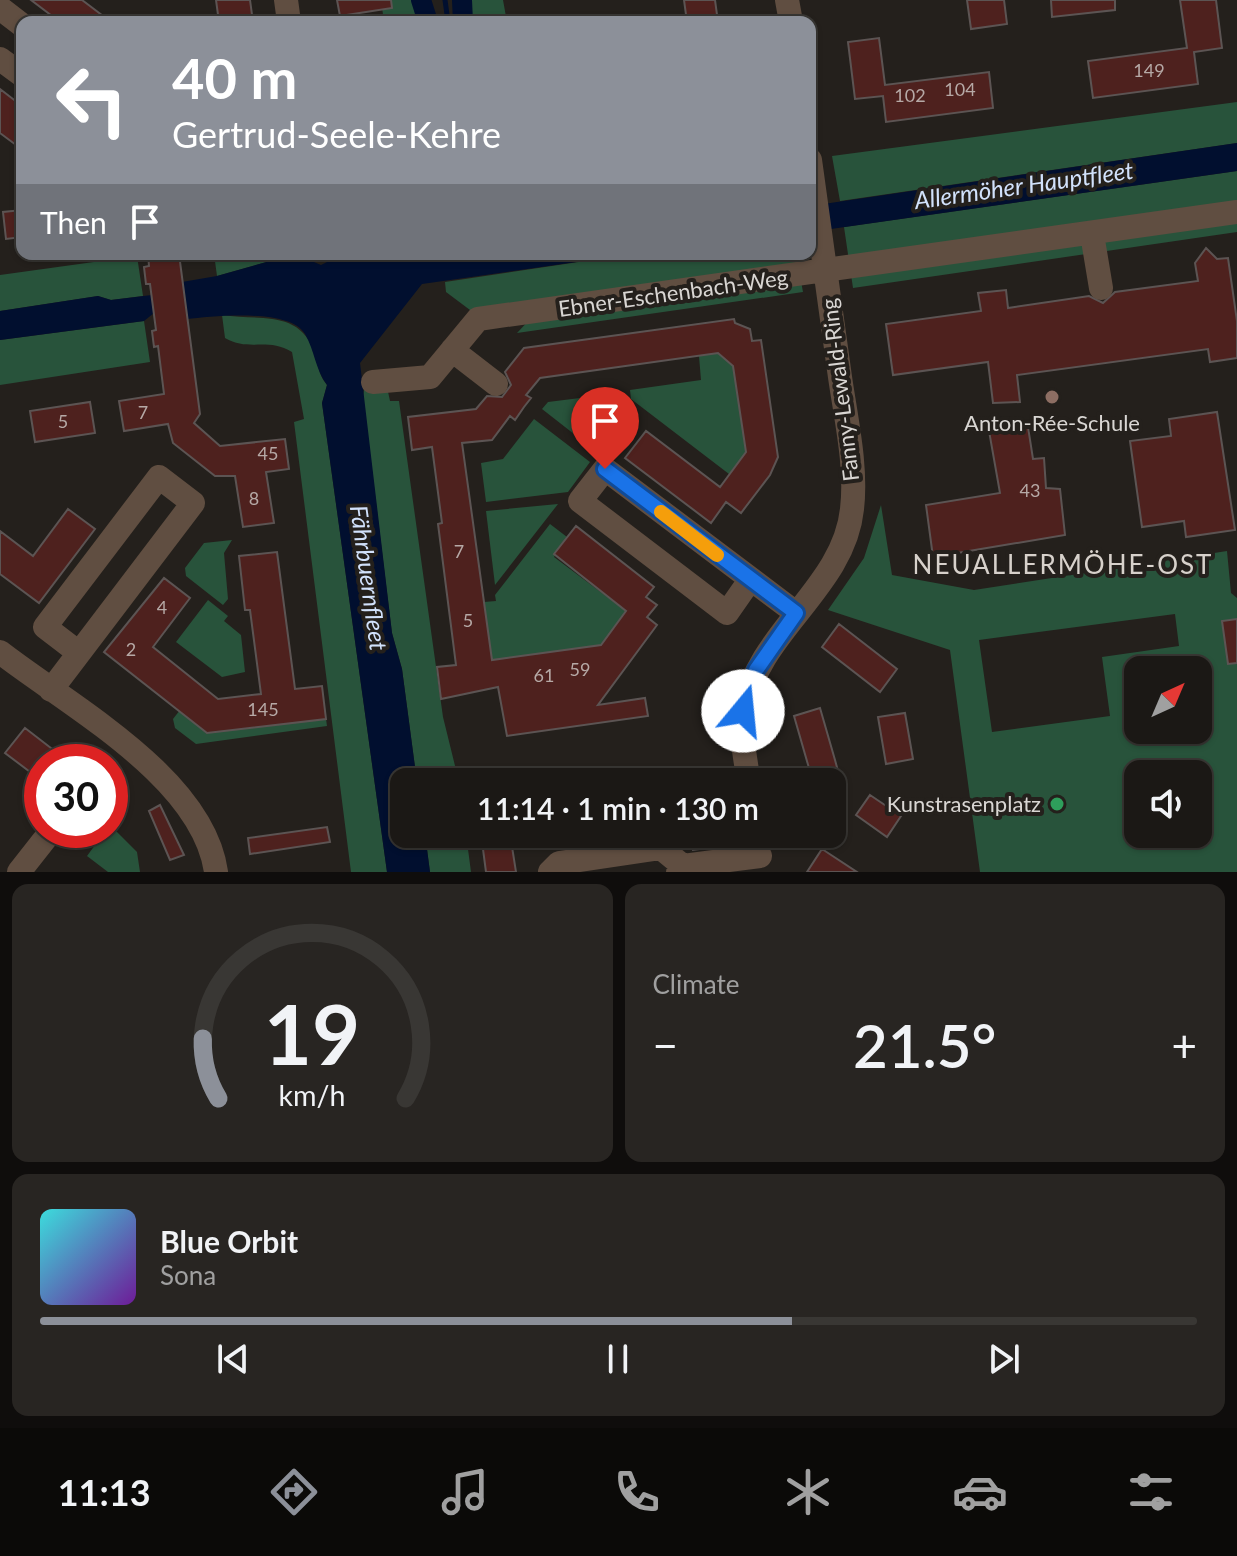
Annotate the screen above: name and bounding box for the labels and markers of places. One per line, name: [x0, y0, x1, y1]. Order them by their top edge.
pin: [571, 387, 639, 469]
marker: Anton-Rée-Schule: [1043, 388, 1061, 406]
place label: Anton-Rée-Schule: [964, 409, 1140, 436]
place label: Kunstrasenplatz: [887, 790, 1041, 817]
marker: Kunstrasenplatz: [1048, 795, 1066, 813]

